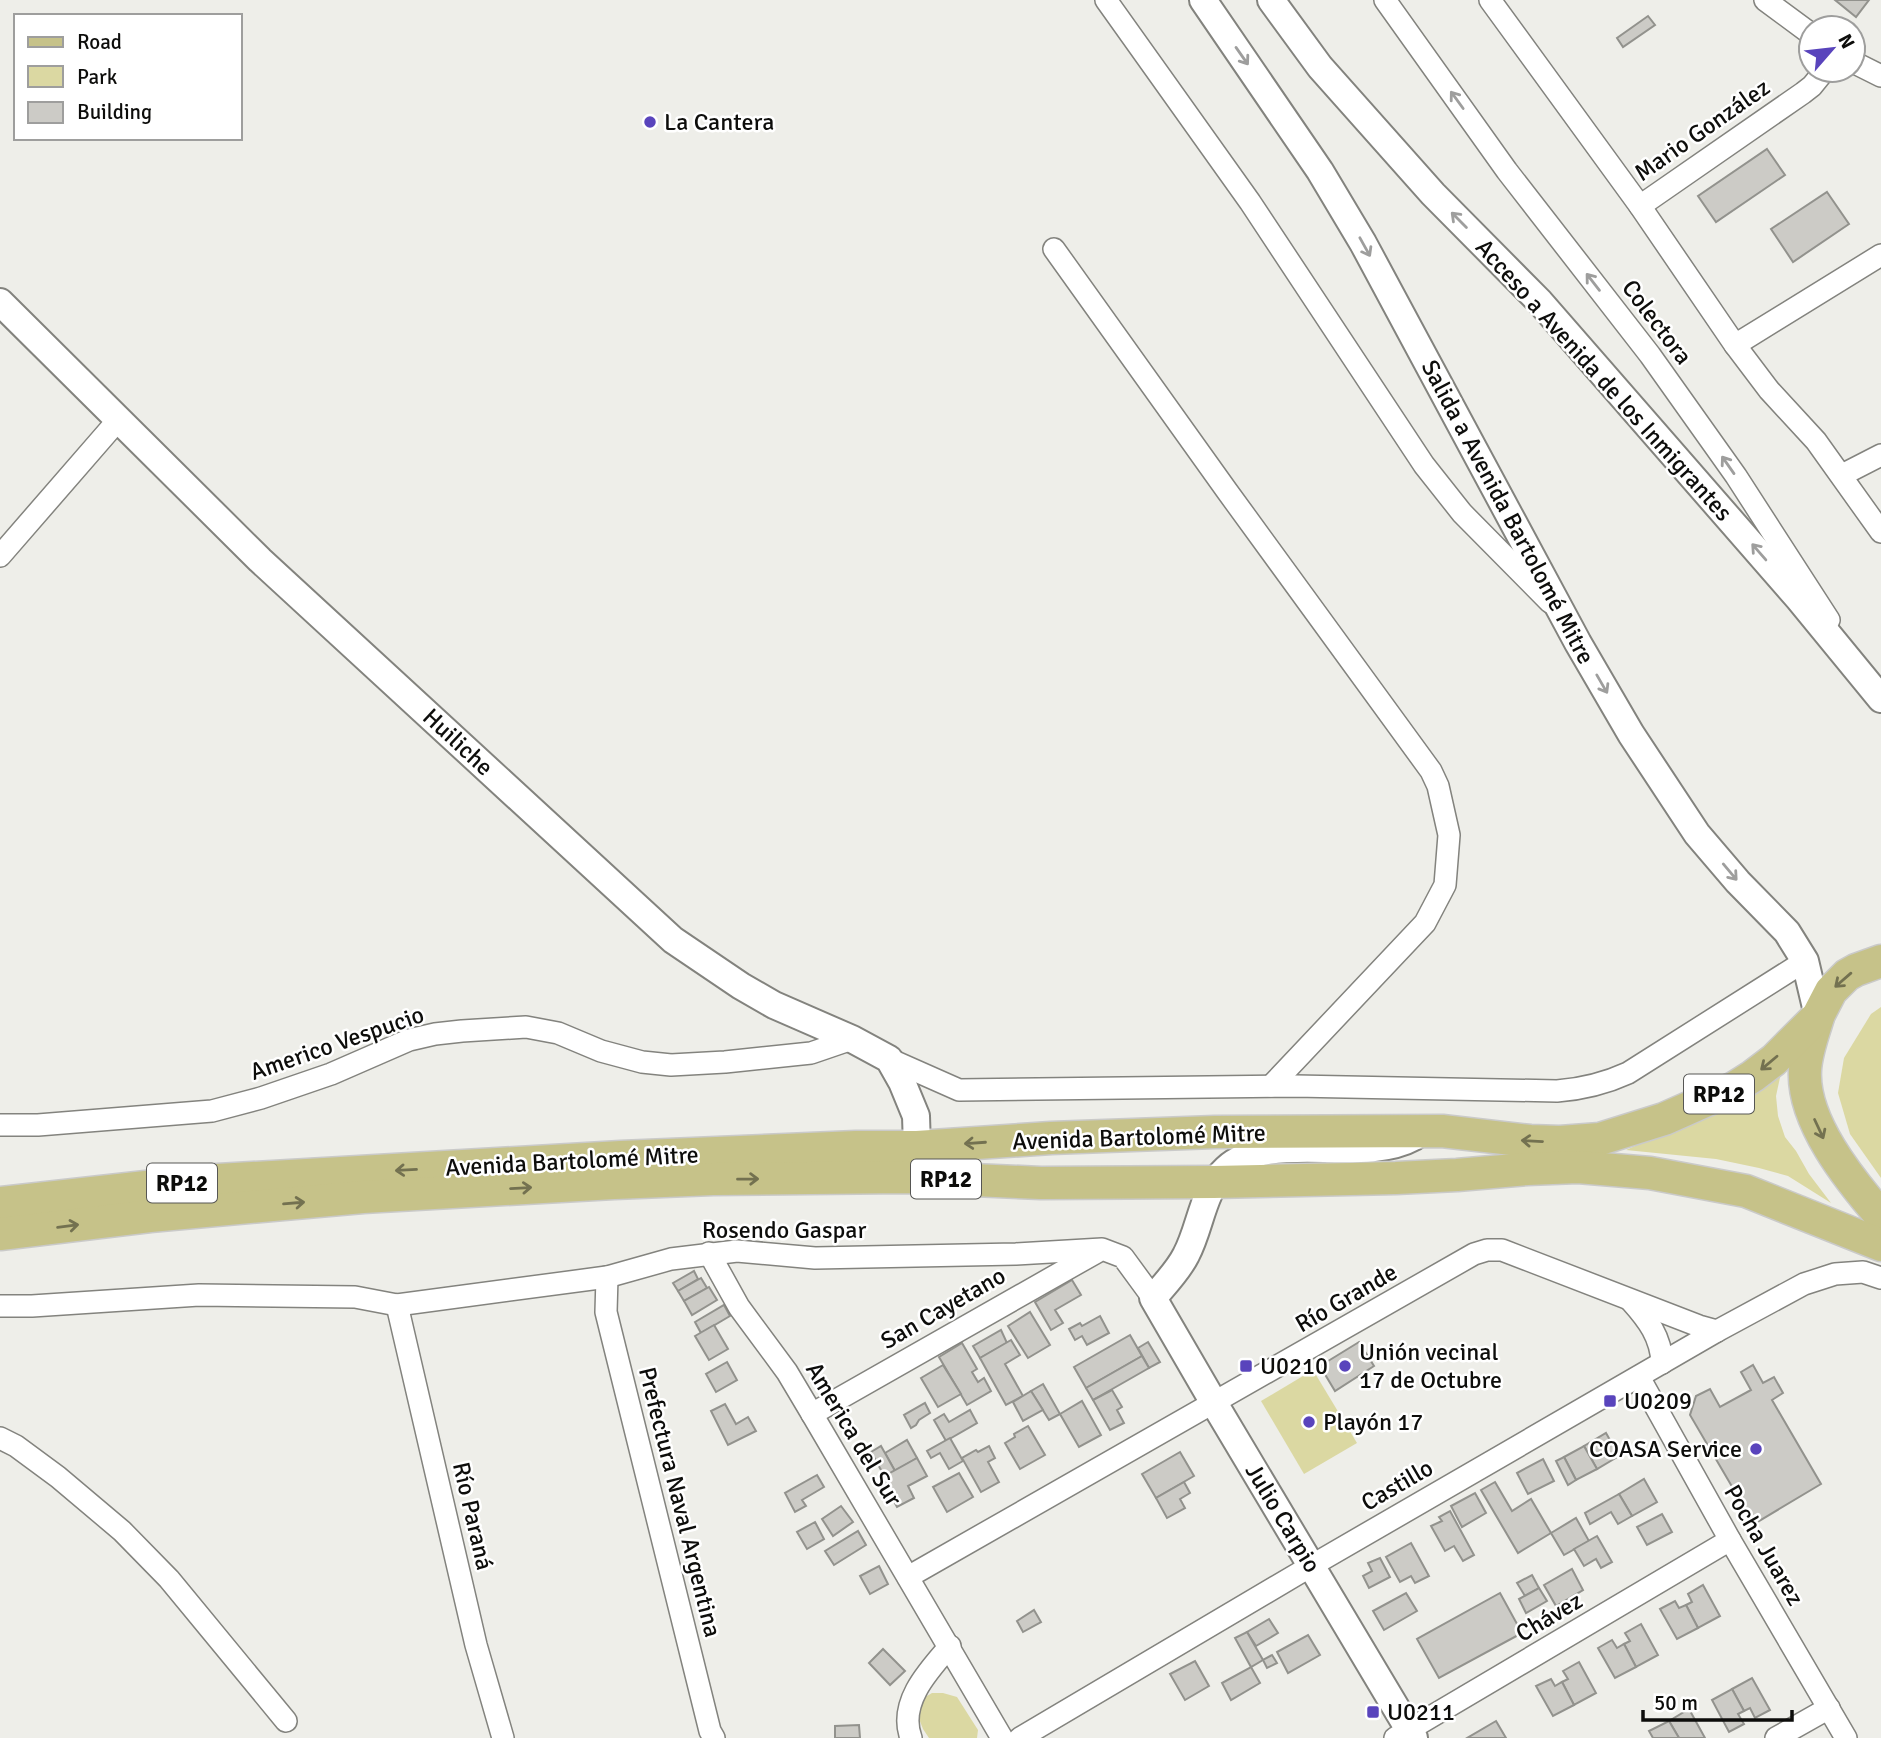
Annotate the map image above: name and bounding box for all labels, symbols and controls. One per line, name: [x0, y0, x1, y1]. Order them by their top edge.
legend: [14, 14, 242, 140]
north arrow: [1797, 14, 1867, 84]
text: Road: [77, 29, 122, 55]
text: N: [1832, 30, 1860, 53]
one-way arrow: [1235, 46, 1249, 65]
text: Park: [77, 64, 118, 90]
street label: Mario González: [1628, 72, 1776, 188]
one-way arrow: [1449, 91, 1464, 110]
text: Building: [77, 99, 152, 125]
place label: La Cantera: [664, 107, 774, 137]
marker: La Cantera: [642, 114, 658, 130]
one-way arrow: [1450, 212, 1467, 229]
street label: Acceso a Avenida de los Inmigrantes: [1469, 233, 1739, 527]
one-way arrow: [1359, 236, 1372, 257]
one-way arrow: [1586, 273, 1601, 292]
street label: Colectora: [1615, 274, 1699, 370]
street label: Salida a Avenida Bartolomé Mitre: [1415, 355, 1601, 669]
one-way arrow: [1721, 456, 1735, 475]
one-way arrow: [1751, 544, 1767, 562]
one-way arrow: [1596, 673, 1609, 694]
street label: Huiliche: [416, 702, 500, 782]
one-way arrow: [1722, 862, 1738, 880]
one-way arrow: [1834, 972, 1852, 988]
street label: Americo Vespucio: [246, 999, 428, 1087]
one-way arrow: [1761, 1055, 1779, 1071]
road number: RP12: [1684, 1074, 1754, 1114]
street label: Avenida Bartolomé Mitre: [1012, 1118, 1266, 1156]
one-way arrow: [1813, 1118, 1827, 1139]
one-way arrow: [1521, 1134, 1544, 1147]
one-way arrow: [964, 1137, 987, 1150]
street label: Avenida Bartolomé Mitre: [445, 1139, 699, 1183]
road number: RP12: [911, 1160, 981, 1198]
road number: RP12: [147, 1164, 217, 1202]
one-way arrow: [395, 1164, 418, 1177]
one-way arrow: [737, 1172, 760, 1186]
one-way arrow: [509, 1181, 532, 1194]
one-way arrow: [282, 1197, 305, 1210]
street label: Rosendo Gaspar: [702, 1215, 866, 1245]
one-way arrow: [56, 1219, 79, 1232]
street label: Río Grande: [1290, 1257, 1402, 1339]
street label: San Cayetano: [875, 1260, 1011, 1356]
place label: Unión vecinal 17 de Octubre: [1359, 1337, 1502, 1395]
place label: U0210: [1260, 1351, 1328, 1381]
street label: America del Sur: [799, 1357, 909, 1512]
marker: U0210: [1238, 1358, 1254, 1374]
marker: Unión vecinal 17 de Octubre: [1337, 1358, 1353, 1374]
street label: Prefectura Naval Argentina: [632, 1364, 728, 1640]
place label: U0209: [1624, 1386, 1692, 1416]
marker: U0209: [1602, 1393, 1618, 1409]
place label: Playón 17: [1323, 1407, 1423, 1437]
marker: Playón 17: [1301, 1414, 1317, 1430]
place label: COASA Service: [1589, 1434, 1742, 1464]
marker: COASA Service: [1748, 1441, 1764, 1457]
street label: Castillo: [1356, 1452, 1438, 1518]
street label: Julio Carpio: [1239, 1458, 1327, 1578]
street label: Río Paraná: [446, 1459, 500, 1573]
street label: Pocha Juarez: [1717, 1479, 1811, 1611]
street label: Chávez: [1510, 1585, 1588, 1649]
scale bar: [1643, 1678, 1792, 1722]
text: 50 m: [1654, 1690, 1698, 1716]
place label: U0211: [1387, 1697, 1455, 1727]
marker: U0211: [1365, 1704, 1381, 1720]

